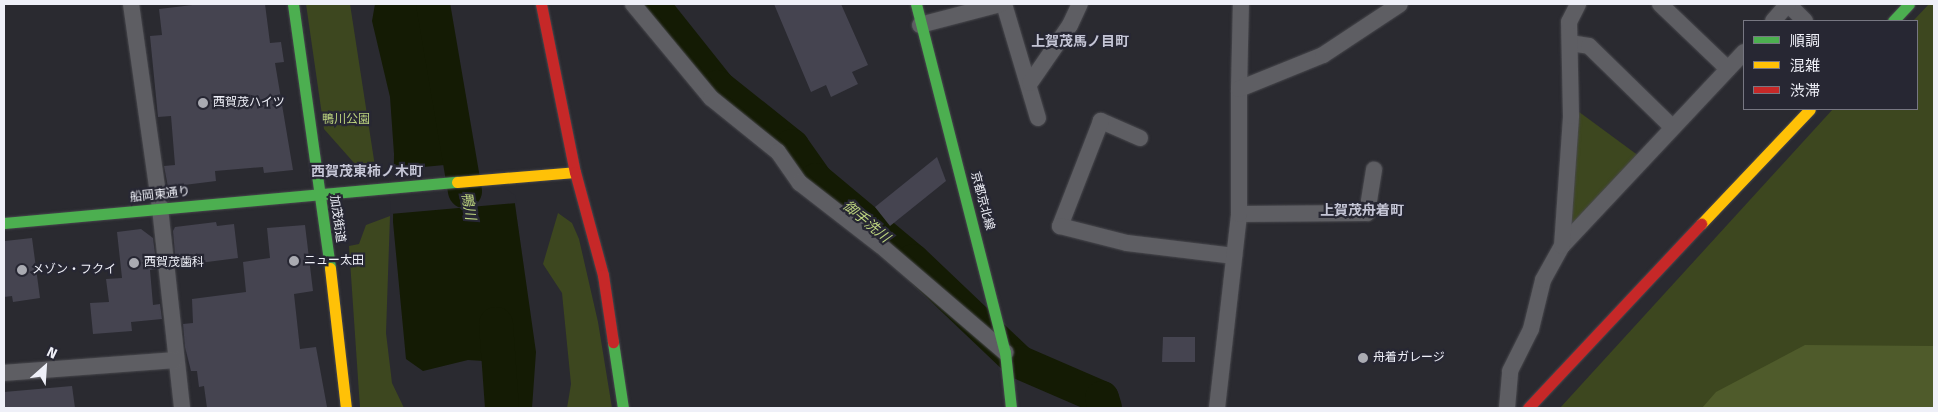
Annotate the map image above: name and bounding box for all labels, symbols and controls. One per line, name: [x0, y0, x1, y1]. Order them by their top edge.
legend: [1743, 20, 1918, 110]
text: 順調: [1790, 32, 1820, 50]
district label: 上賀茂馬ノ目町: [1031, 34, 1129, 50]
text: 混雑: [1790, 57, 1820, 75]
text: 渋滞: [1790, 82, 1820, 100]
place label: 西賀茂ハイツ: [213, 96, 285, 110]
marker: 西賀茂ハイツ: [197, 97, 209, 109]
park label: 鴨川公園: [322, 113, 370, 127]
district label: 西賀茂東柿ノ木町: [311, 164, 423, 180]
street label: 京都京北線: [967, 170, 997, 232]
street label: 船岡東通り: [129, 185, 191, 205]
water label: 鴨川: [457, 191, 479, 221]
street label: 加茂街道: [327, 194, 347, 244]
water label: 御手洗川: [839, 198, 893, 246]
district label: 上賀茂舟着町: [1320, 203, 1404, 219]
place label: ニュー太田: [304, 254, 364, 268]
marker: ニュー太田: [288, 255, 300, 267]
place label: 西賀茂歯科: [144, 256, 204, 270]
marker: 西賀茂歯科: [128, 257, 140, 269]
place label: メゾン・フクイ: [32, 263, 116, 277]
marker: メゾン・フクイ: [16, 264, 28, 276]
north arrow: [20, 342, 70, 392]
text: N: [44, 343, 60, 363]
place label: 舟着ガレージ: [1373, 351, 1445, 365]
marker: 舟着ガレージ: [1357, 352, 1369, 364]

